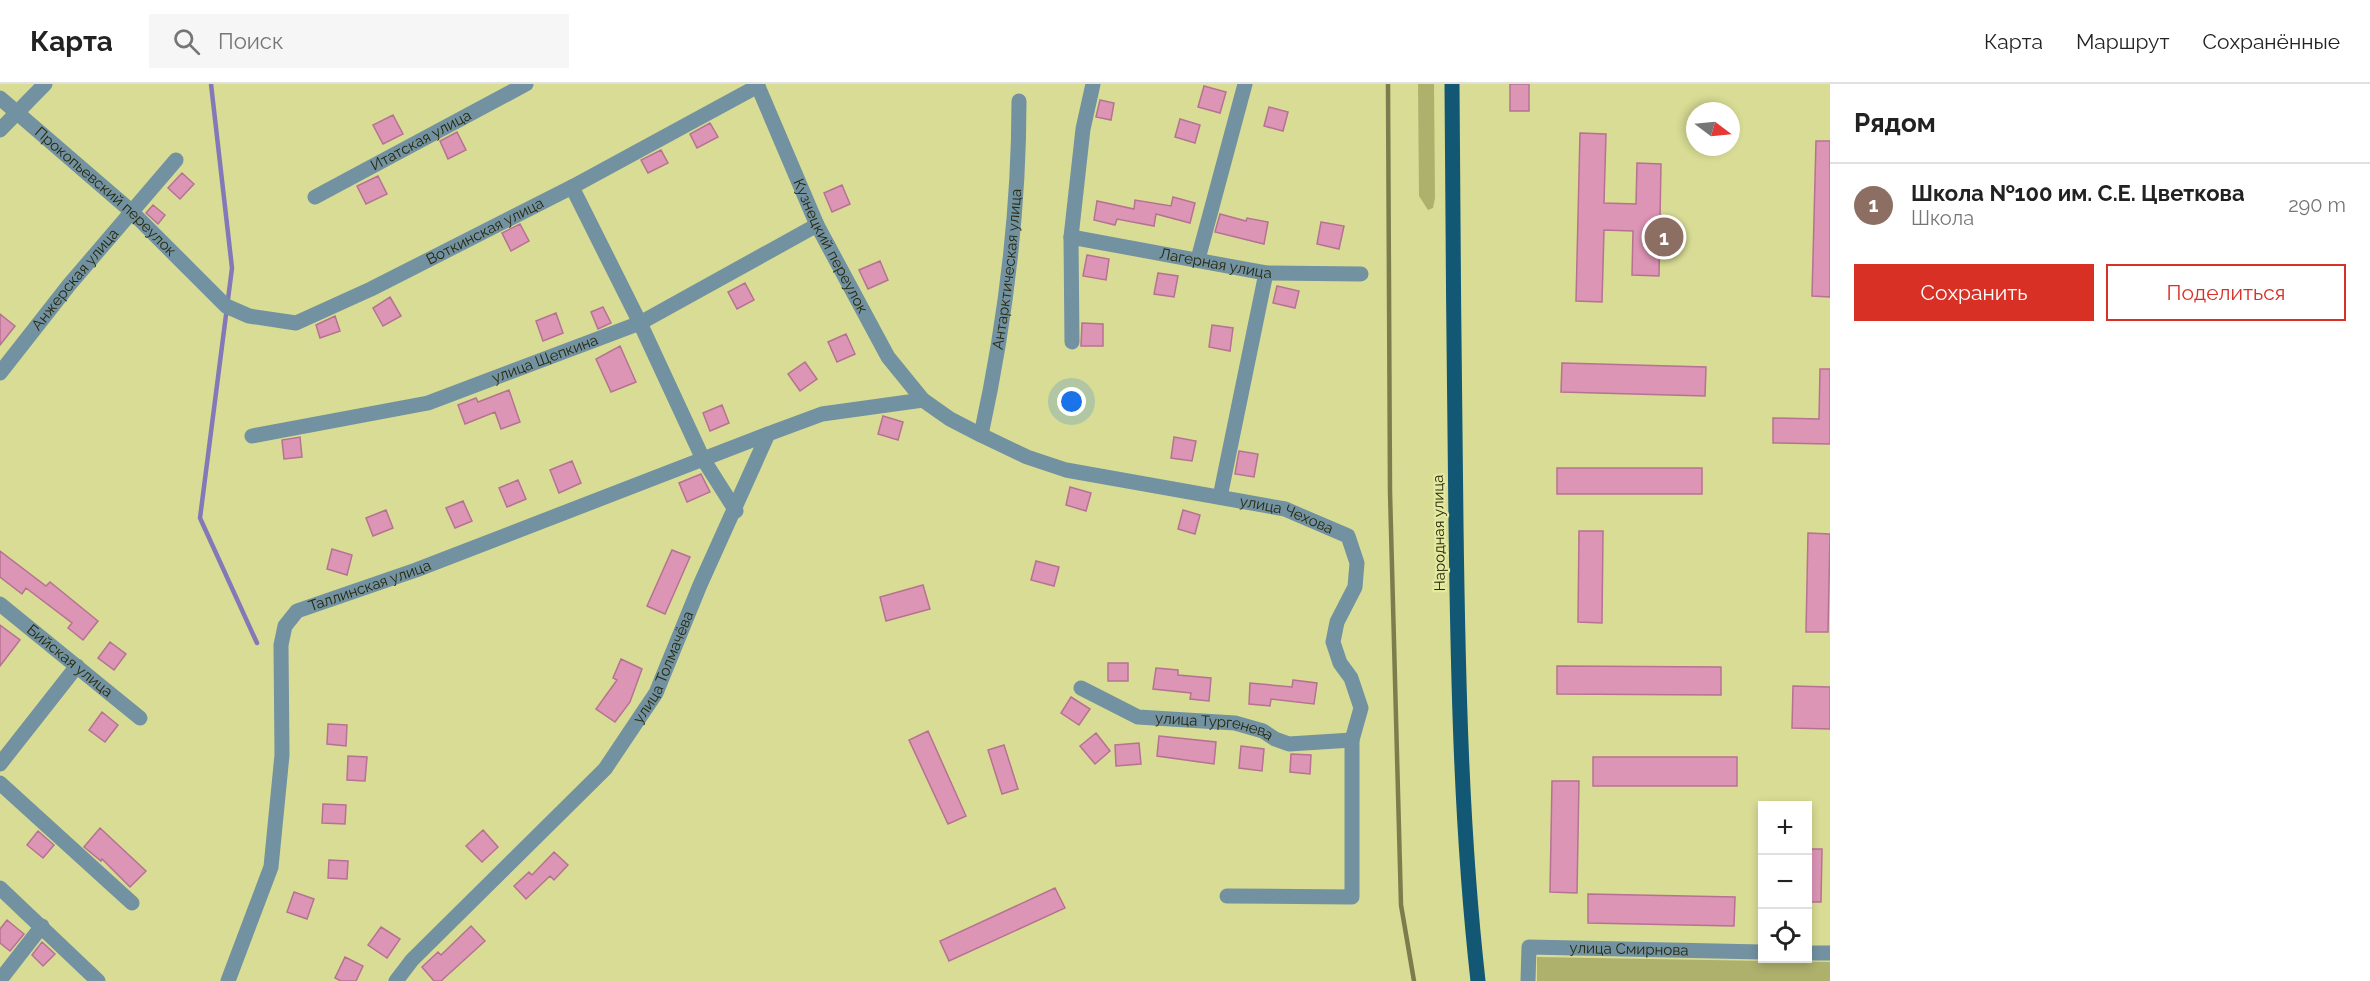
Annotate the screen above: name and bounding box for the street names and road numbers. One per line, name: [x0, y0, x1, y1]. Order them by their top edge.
street label: Итатская улица: [367, 106, 474, 175]
street label: Прокопьевский переулок: [31, 123, 180, 260]
street label: Кузнецкий переулок: [789, 176, 872, 317]
street label: Антарктическая улица: [989, 188, 1025, 351]
street label: Воткинская улица: [423, 194, 547, 269]
street label: Анжерская улица: [28, 225, 122, 334]
street label: Лагерная улица: [1158, 245, 1272, 282]
street label: улица Щепкина: [489, 331, 601, 387]
street label: Народная улица: [1429, 475, 1449, 591]
street label: улица Чехова: [1238, 492, 1336, 538]
street label: Таллинская улица: [306, 556, 434, 615]
street label: улица Толмачёва: [629, 608, 697, 727]
street label: Бийская улица: [23, 621, 116, 701]
street label: улица Тургенева: [1155, 709, 1277, 744]
street label: улица Смирнова: [1569, 939, 1689, 959]

